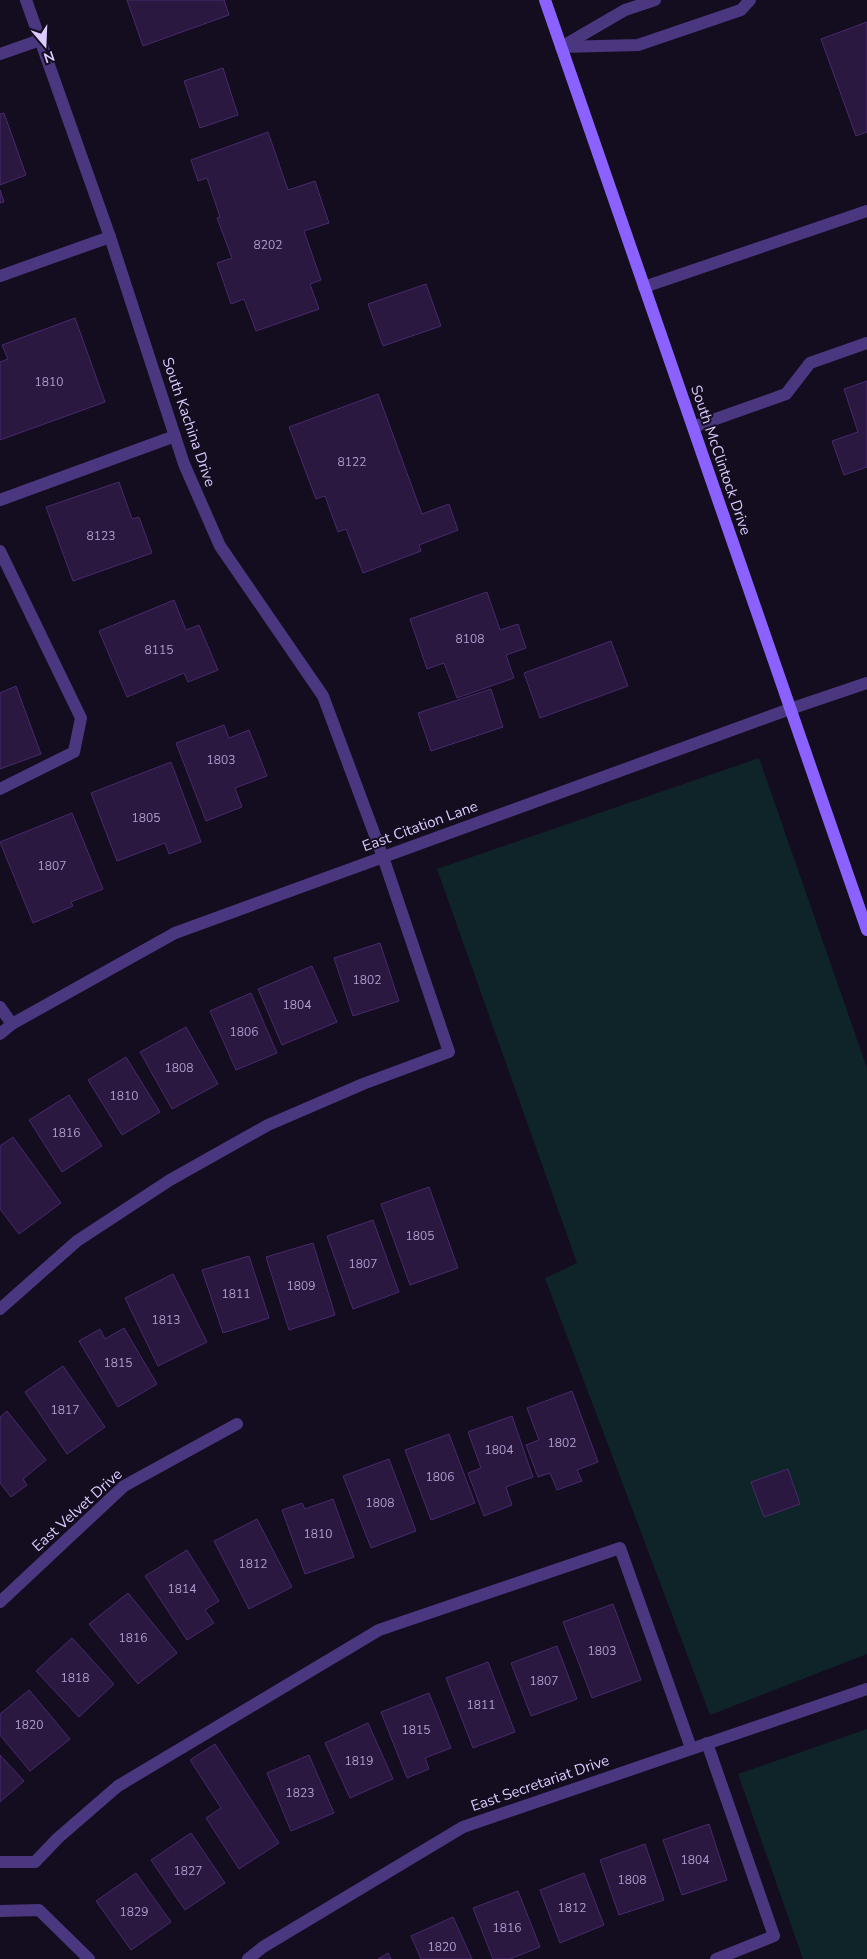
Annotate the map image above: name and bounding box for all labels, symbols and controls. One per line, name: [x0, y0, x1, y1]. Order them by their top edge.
north arrow: [20, 20, 70, 70]
text: N: [41, 46, 57, 68]
house number: 8202: [254, 237, 282, 253]
street label: South Kachina Drive: [157, 355, 221, 489]
house number: 1810: [35, 374, 63, 390]
street label: South McClintock Drive: [686, 382, 756, 538]
house number: 8122: [338, 454, 366, 470]
house number: 8123: [87, 528, 115, 544]
house number: 8108: [456, 631, 484, 647]
house number: 8115: [145, 642, 173, 658]
house number: 1803: [207, 752, 235, 768]
street label: East Citation Lane: [359, 796, 481, 856]
house number: 1805: [132, 810, 160, 826]
house number: 1807: [38, 858, 66, 874]
house number: 1802: [353, 972, 381, 988]
house number: 1804: [283, 997, 311, 1013]
house number: 1806: [230, 1024, 258, 1040]
house number: 1808: [165, 1060, 193, 1076]
house number: 1810: [110, 1088, 138, 1104]
house number: 1816: [52, 1125, 80, 1141]
house number: 1805: [406, 1228, 434, 1244]
house number: 1807: [349, 1256, 377, 1272]
house number: 1809: [287, 1278, 315, 1294]
house number: 1811: [222, 1286, 250, 1302]
house number: 1813: [152, 1312, 180, 1328]
house number: 1815: [104, 1355, 132, 1371]
house number: 1817: [51, 1402, 79, 1418]
house number: 1802: [548, 1435, 576, 1451]
house number: 1804: [485, 1442, 513, 1458]
street label: East Velvet Drive: [28, 1464, 126, 1556]
house number: 1806: [426, 1469, 454, 1485]
house number: 1808: [366, 1495, 394, 1511]
house number: 1810: [304, 1526, 332, 1542]
house number: 1812: [239, 1556, 267, 1572]
house number: 1814: [168, 1581, 196, 1597]
house number: 1816: [119, 1630, 147, 1646]
house number: 1803: [588, 1643, 616, 1659]
house number: 1818: [61, 1670, 89, 1686]
house number: 1807: [530, 1673, 558, 1689]
house number: 1811: [467, 1697, 495, 1713]
house number: 1820: [15, 1717, 43, 1733]
house number: 1815: [402, 1722, 430, 1738]
street label: East Secretariat Drive: [468, 1750, 612, 1816]
house number: 1819: [345, 1753, 373, 1769]
house number: 1823: [286, 1785, 314, 1801]
house number: 1804: [681, 1852, 709, 1868]
house number: 1827: [174, 1863, 202, 1879]
house number: 1808: [618, 1872, 646, 1888]
house number: 1812: [558, 1900, 586, 1916]
house number: 1829: [120, 1904, 148, 1920]
house number: 1816: [493, 1920, 521, 1936]
house number: 1820: [428, 1939, 456, 1955]

